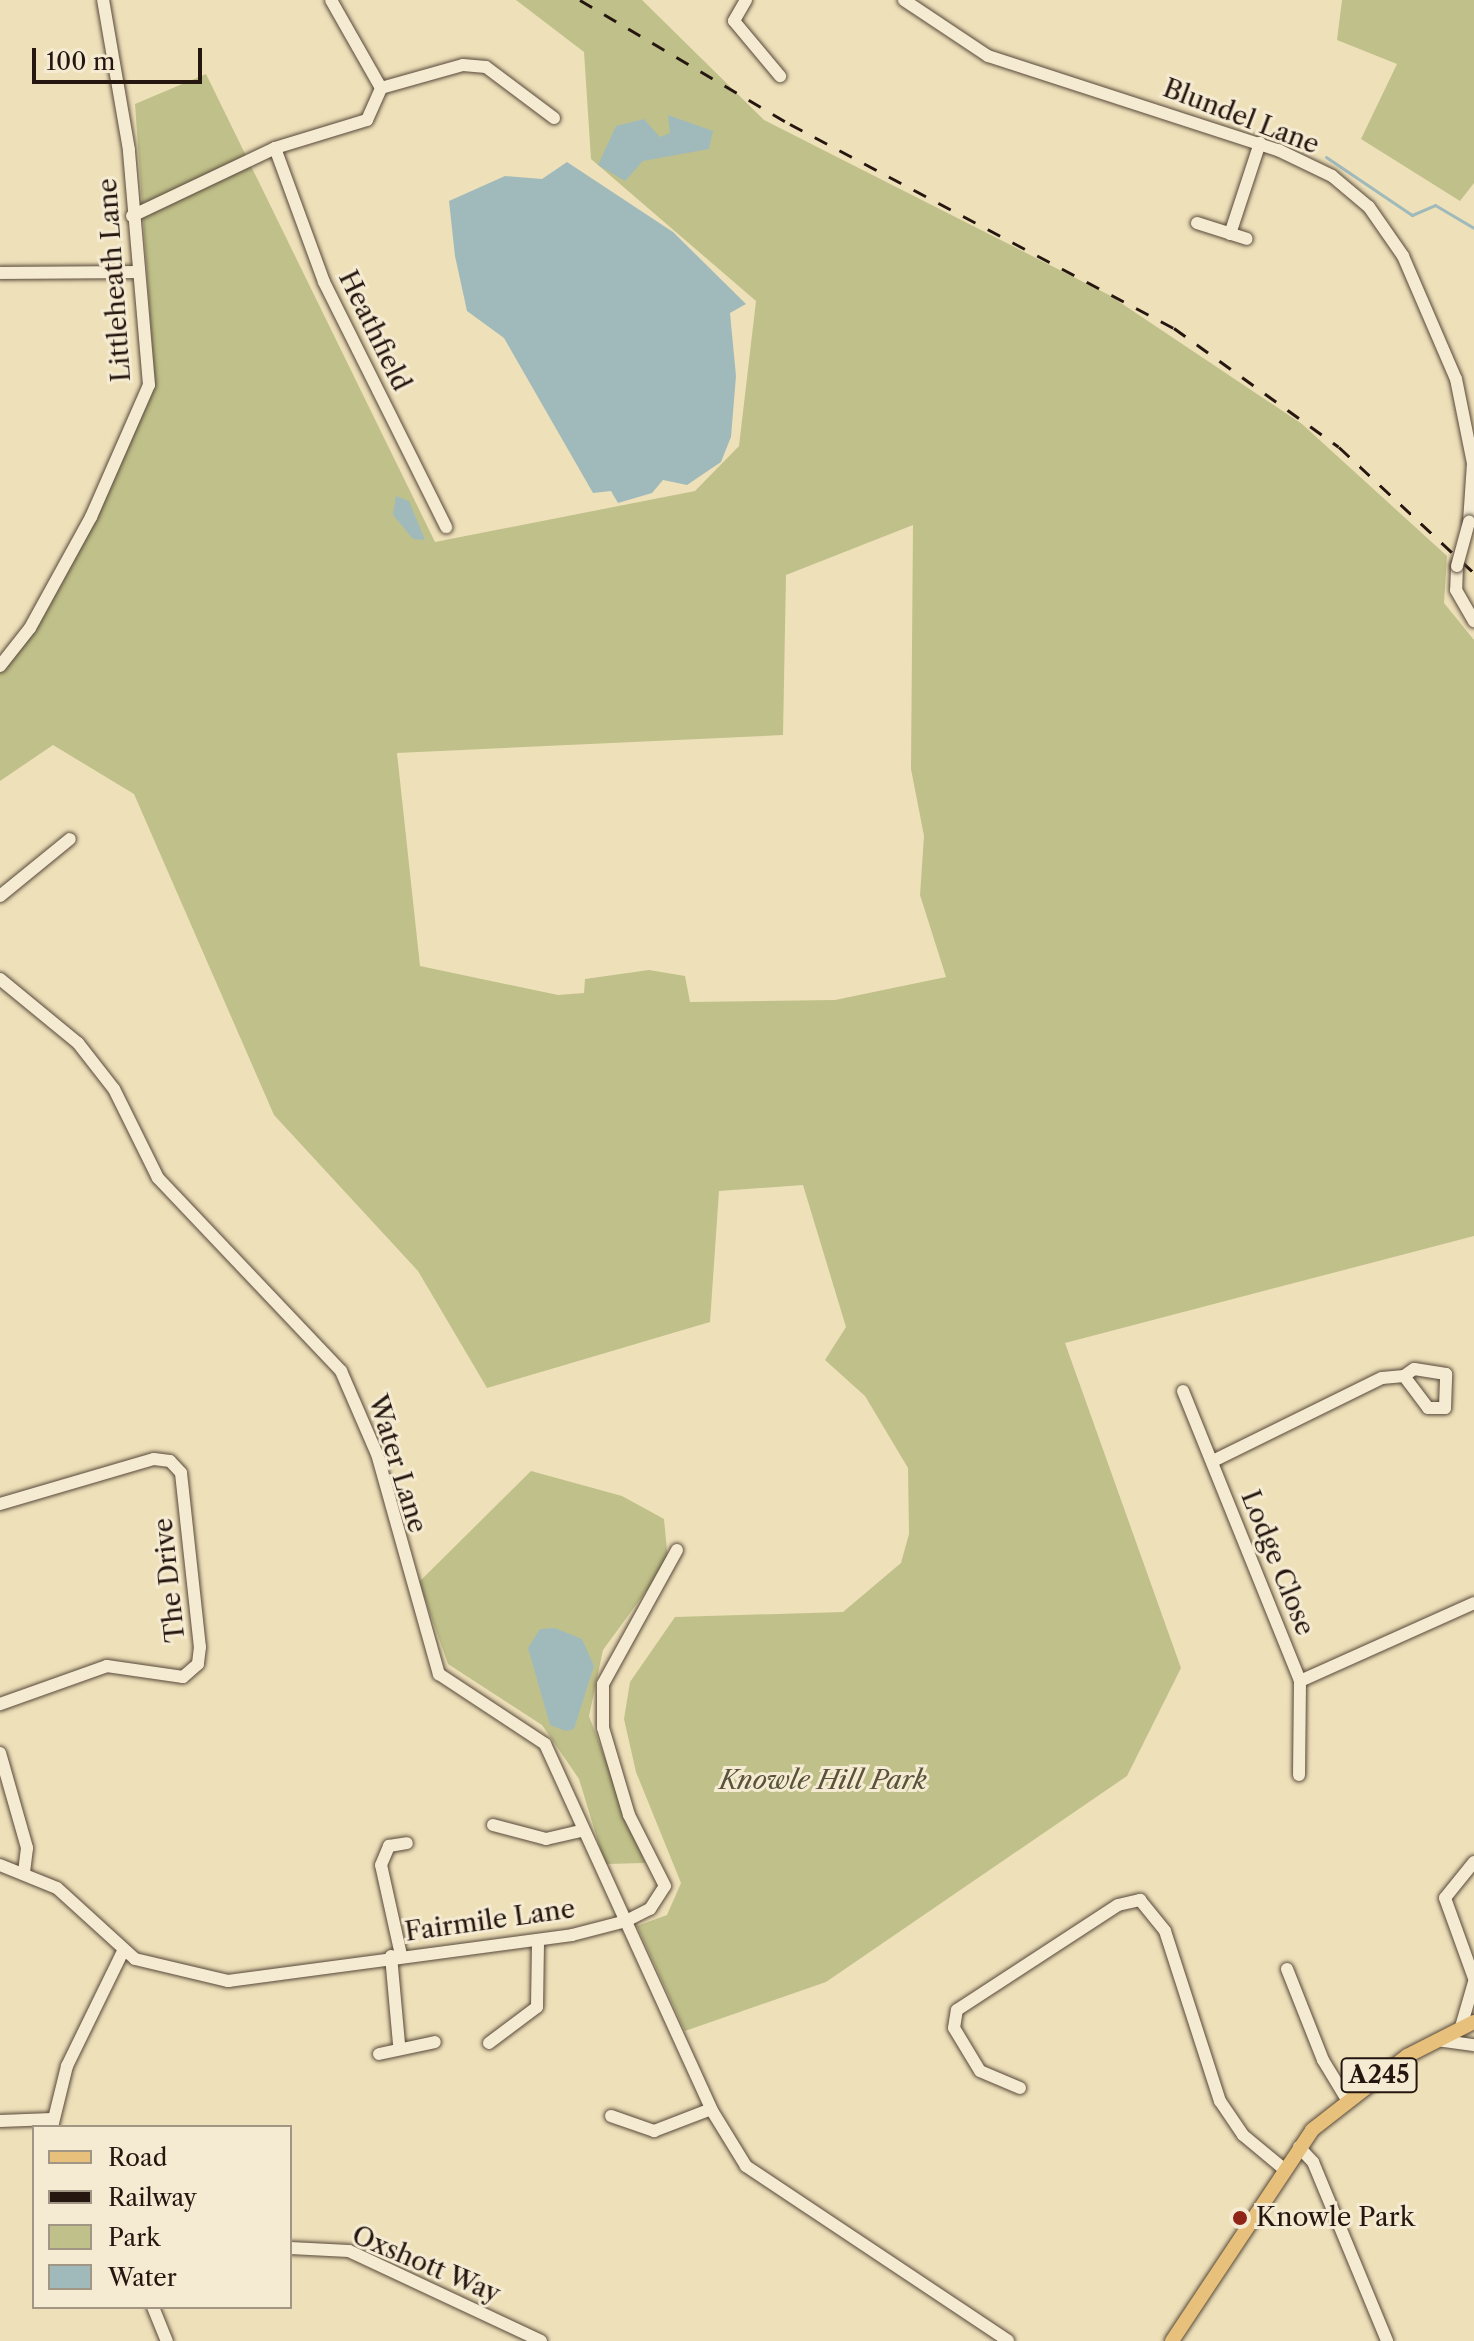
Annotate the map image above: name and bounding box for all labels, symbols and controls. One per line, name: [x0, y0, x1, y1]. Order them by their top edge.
scale bar: [36, 32, 206, 82]
text: 100 m: [46, 47, 115, 76]
street label: Blundel Lane: [1159, 73, 1323, 161]
street label: Littleheath Lane: [92, 177, 138, 383]
street label: Heathfield: [331, 266, 417, 396]
street label: Water Lane: [361, 1391, 433, 1537]
street label: Lodge Close: [1234, 1486, 1320, 1640]
street label: The Drive: [148, 1516, 192, 1644]
park label: Knowle Hill Park: [719, 1765, 927, 1797]
street label: Fairmile Lane: [403, 1894, 577, 1948]
road number: A245: [1339, 2055, 1419, 2095]
legend: [32, 2125, 292, 2309]
text: Road: [108, 2143, 167, 2172]
text: Railway: [108, 2183, 197, 2212]
place label: Knowle Park: [1256, 2202, 1415, 2234]
marker: Knowle Park: [1231, 2209, 1249, 2227]
street label: Oxshott Way: [347, 2220, 505, 2310]
text: Park: [108, 2223, 160, 2252]
text: Water: [108, 2263, 177, 2292]

